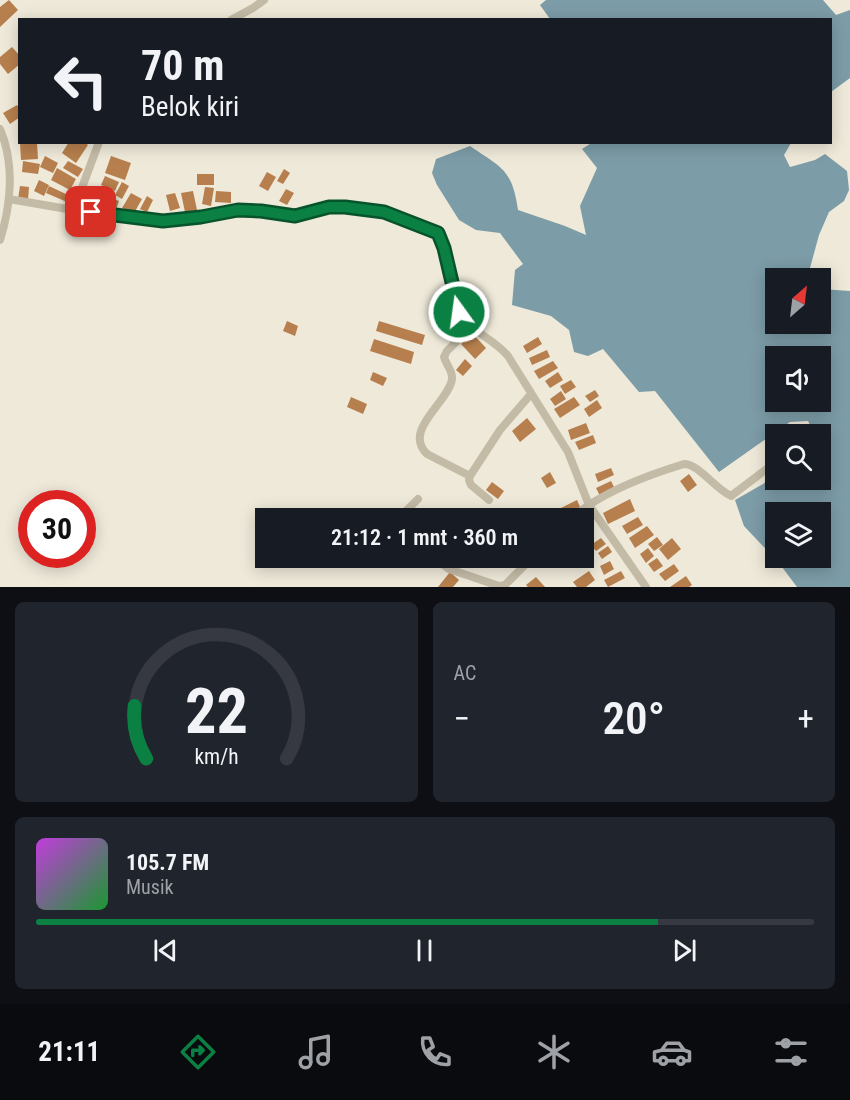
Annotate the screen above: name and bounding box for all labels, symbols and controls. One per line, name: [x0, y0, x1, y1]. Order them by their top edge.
text: 70 m: [141, 41, 224, 90]
icon: left: [42, 42, 120, 120]
text: Belok kiri: [141, 91, 239, 123]
pin: [65, 186, 116, 237]
icon: arrive: [74, 195, 107, 228]
north arrow: [765, 268, 831, 334]
map controls: [765, 268, 831, 568]
position arrow: [427, 280, 491, 344]
button: sound: [765, 346, 831, 412]
button: search: [765, 424, 831, 490]
speed limit sign: 30: [18, 490, 96, 568]
button: layers: [765, 502, 831, 568]
text: 21:12 · 1 mnt · 360 m: [331, 525, 518, 550]
text: AC: [454, 661, 476, 685]
text: 22: [185, 675, 248, 748]
text: 20°: [602, 692, 665, 745]
text: −: [454, 699, 470, 738]
text: +: [798, 699, 814, 738]
text: km/h: [194, 744, 238, 769]
text: 105.7 FM: [126, 850, 209, 875]
text: Musik: [126, 875, 174, 899]
icon: previous: [149, 934, 182, 967]
icon: pause: [408, 934, 441, 967]
icon: next: [668, 934, 701, 967]
icon: directions: [177, 1031, 219, 1073]
icon: music: [295, 1031, 337, 1073]
icon: phone: [414, 1031, 456, 1073]
icon: climate: [533, 1031, 575, 1073]
icon: car: [651, 1031, 693, 1073]
icon: filters: [770, 1031, 812, 1073]
text: 21:11: [38, 1036, 100, 1068]

